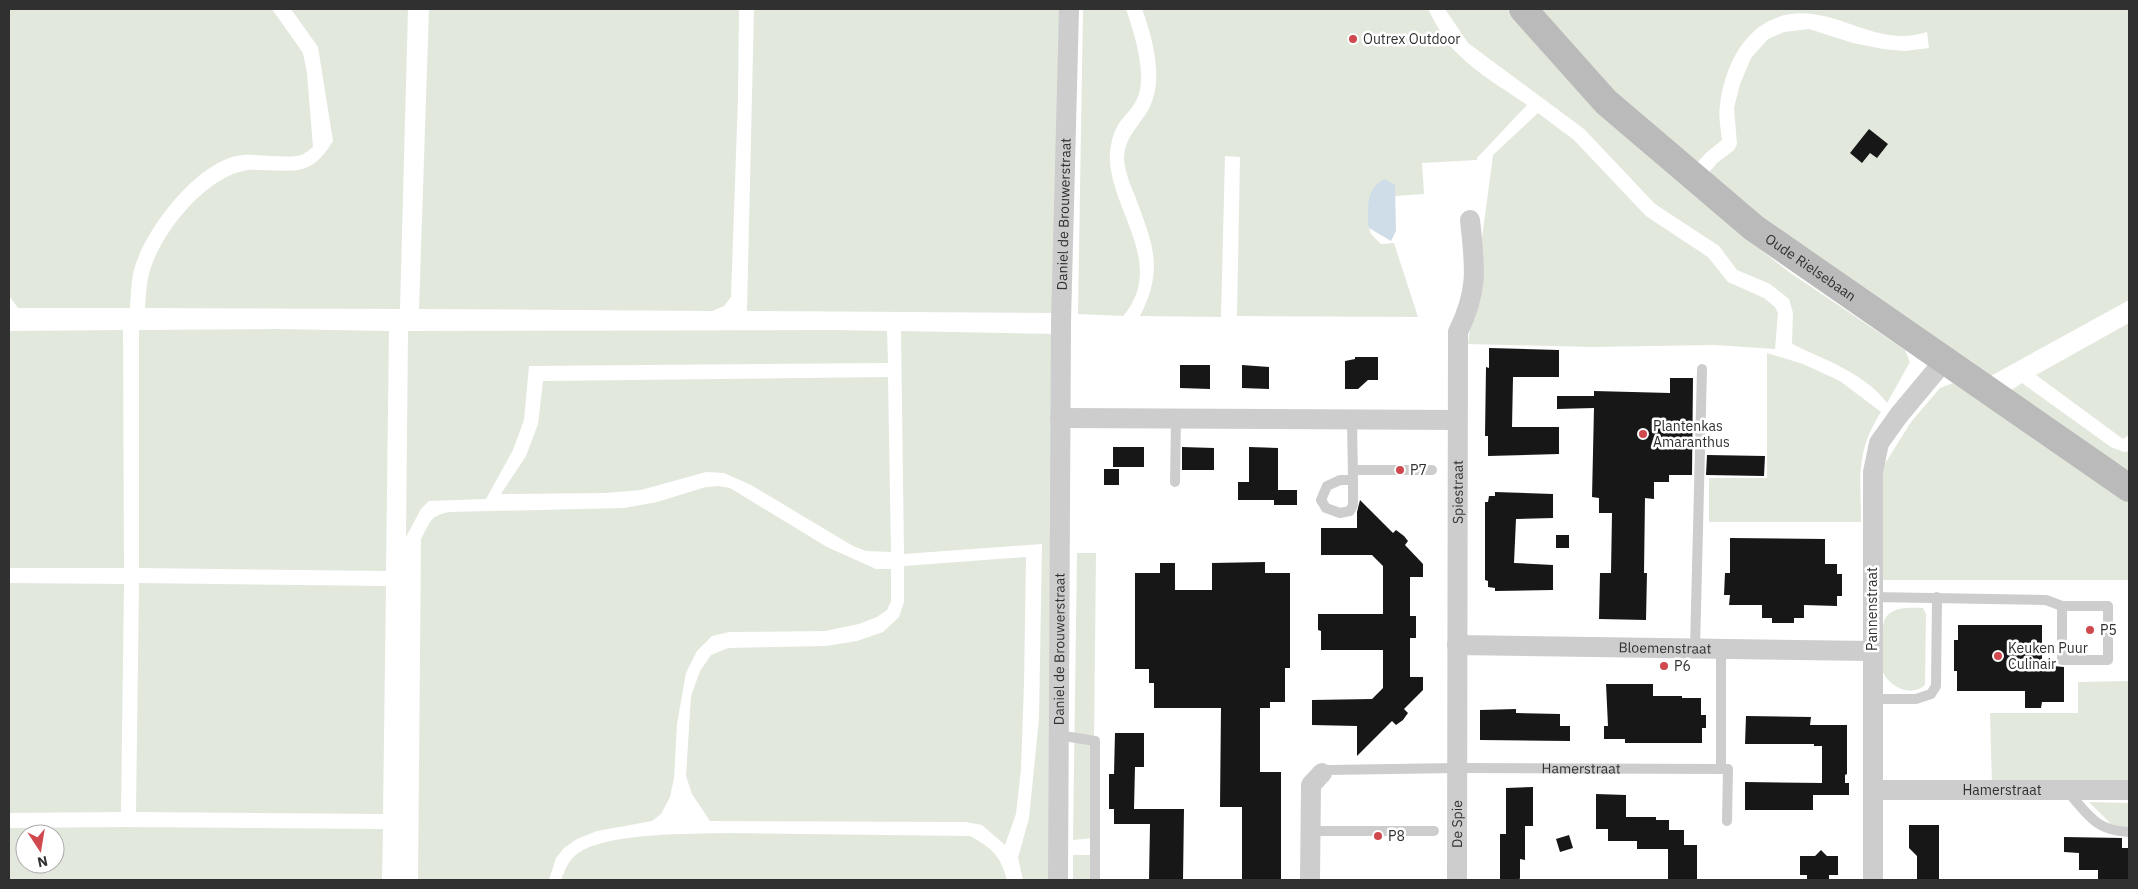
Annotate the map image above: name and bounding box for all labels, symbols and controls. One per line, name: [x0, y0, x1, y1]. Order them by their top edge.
place label: Outrex Outdoor: [1363, 30, 1460, 48]
marker: Outrex Outdoor: [1347, 33, 1359, 45]
street label: Daniel de Brouwerstraat: [1053, 138, 1075, 290]
street label: Oude Rielsebaan: [1762, 230, 1860, 305]
place label: Plantenkas Amaranthus: [1653, 417, 1730, 451]
marker: Plantenkas Amaranthus: [1637, 428, 1649, 440]
street label: Spiestraat: [1449, 460, 1467, 524]
place label: P7: [1410, 461, 1427, 479]
marker: P7: [1394, 464, 1406, 476]
street label: Pannenstraat: [1863, 567, 1881, 651]
street label: Daniel de Brouwerstraat: [1050, 573, 1069, 725]
place label: P5: [2100, 621, 2117, 639]
marker: P5: [2084, 624, 2096, 636]
street label: Bloemenstraat: [1618, 638, 1712, 658]
place label: Keuken Puur Culinair: [2008, 639, 2088, 673]
marker: Keuken Puur Culinair: [1992, 650, 2004, 662]
place label: P6: [1674, 657, 1691, 675]
marker: P6: [1658, 660, 1670, 672]
street label: Hamerstraat: [1542, 759, 1621, 778]
street label: Hamerstraat: [1962, 781, 2042, 799]
street label: De Spie: [1448, 800, 1466, 848]
north arrow: [15, 824, 65, 874]
place label: P8: [1388, 827, 1405, 845]
marker: P8: [1372, 830, 1384, 842]
text: N: [36, 852, 50, 872]

